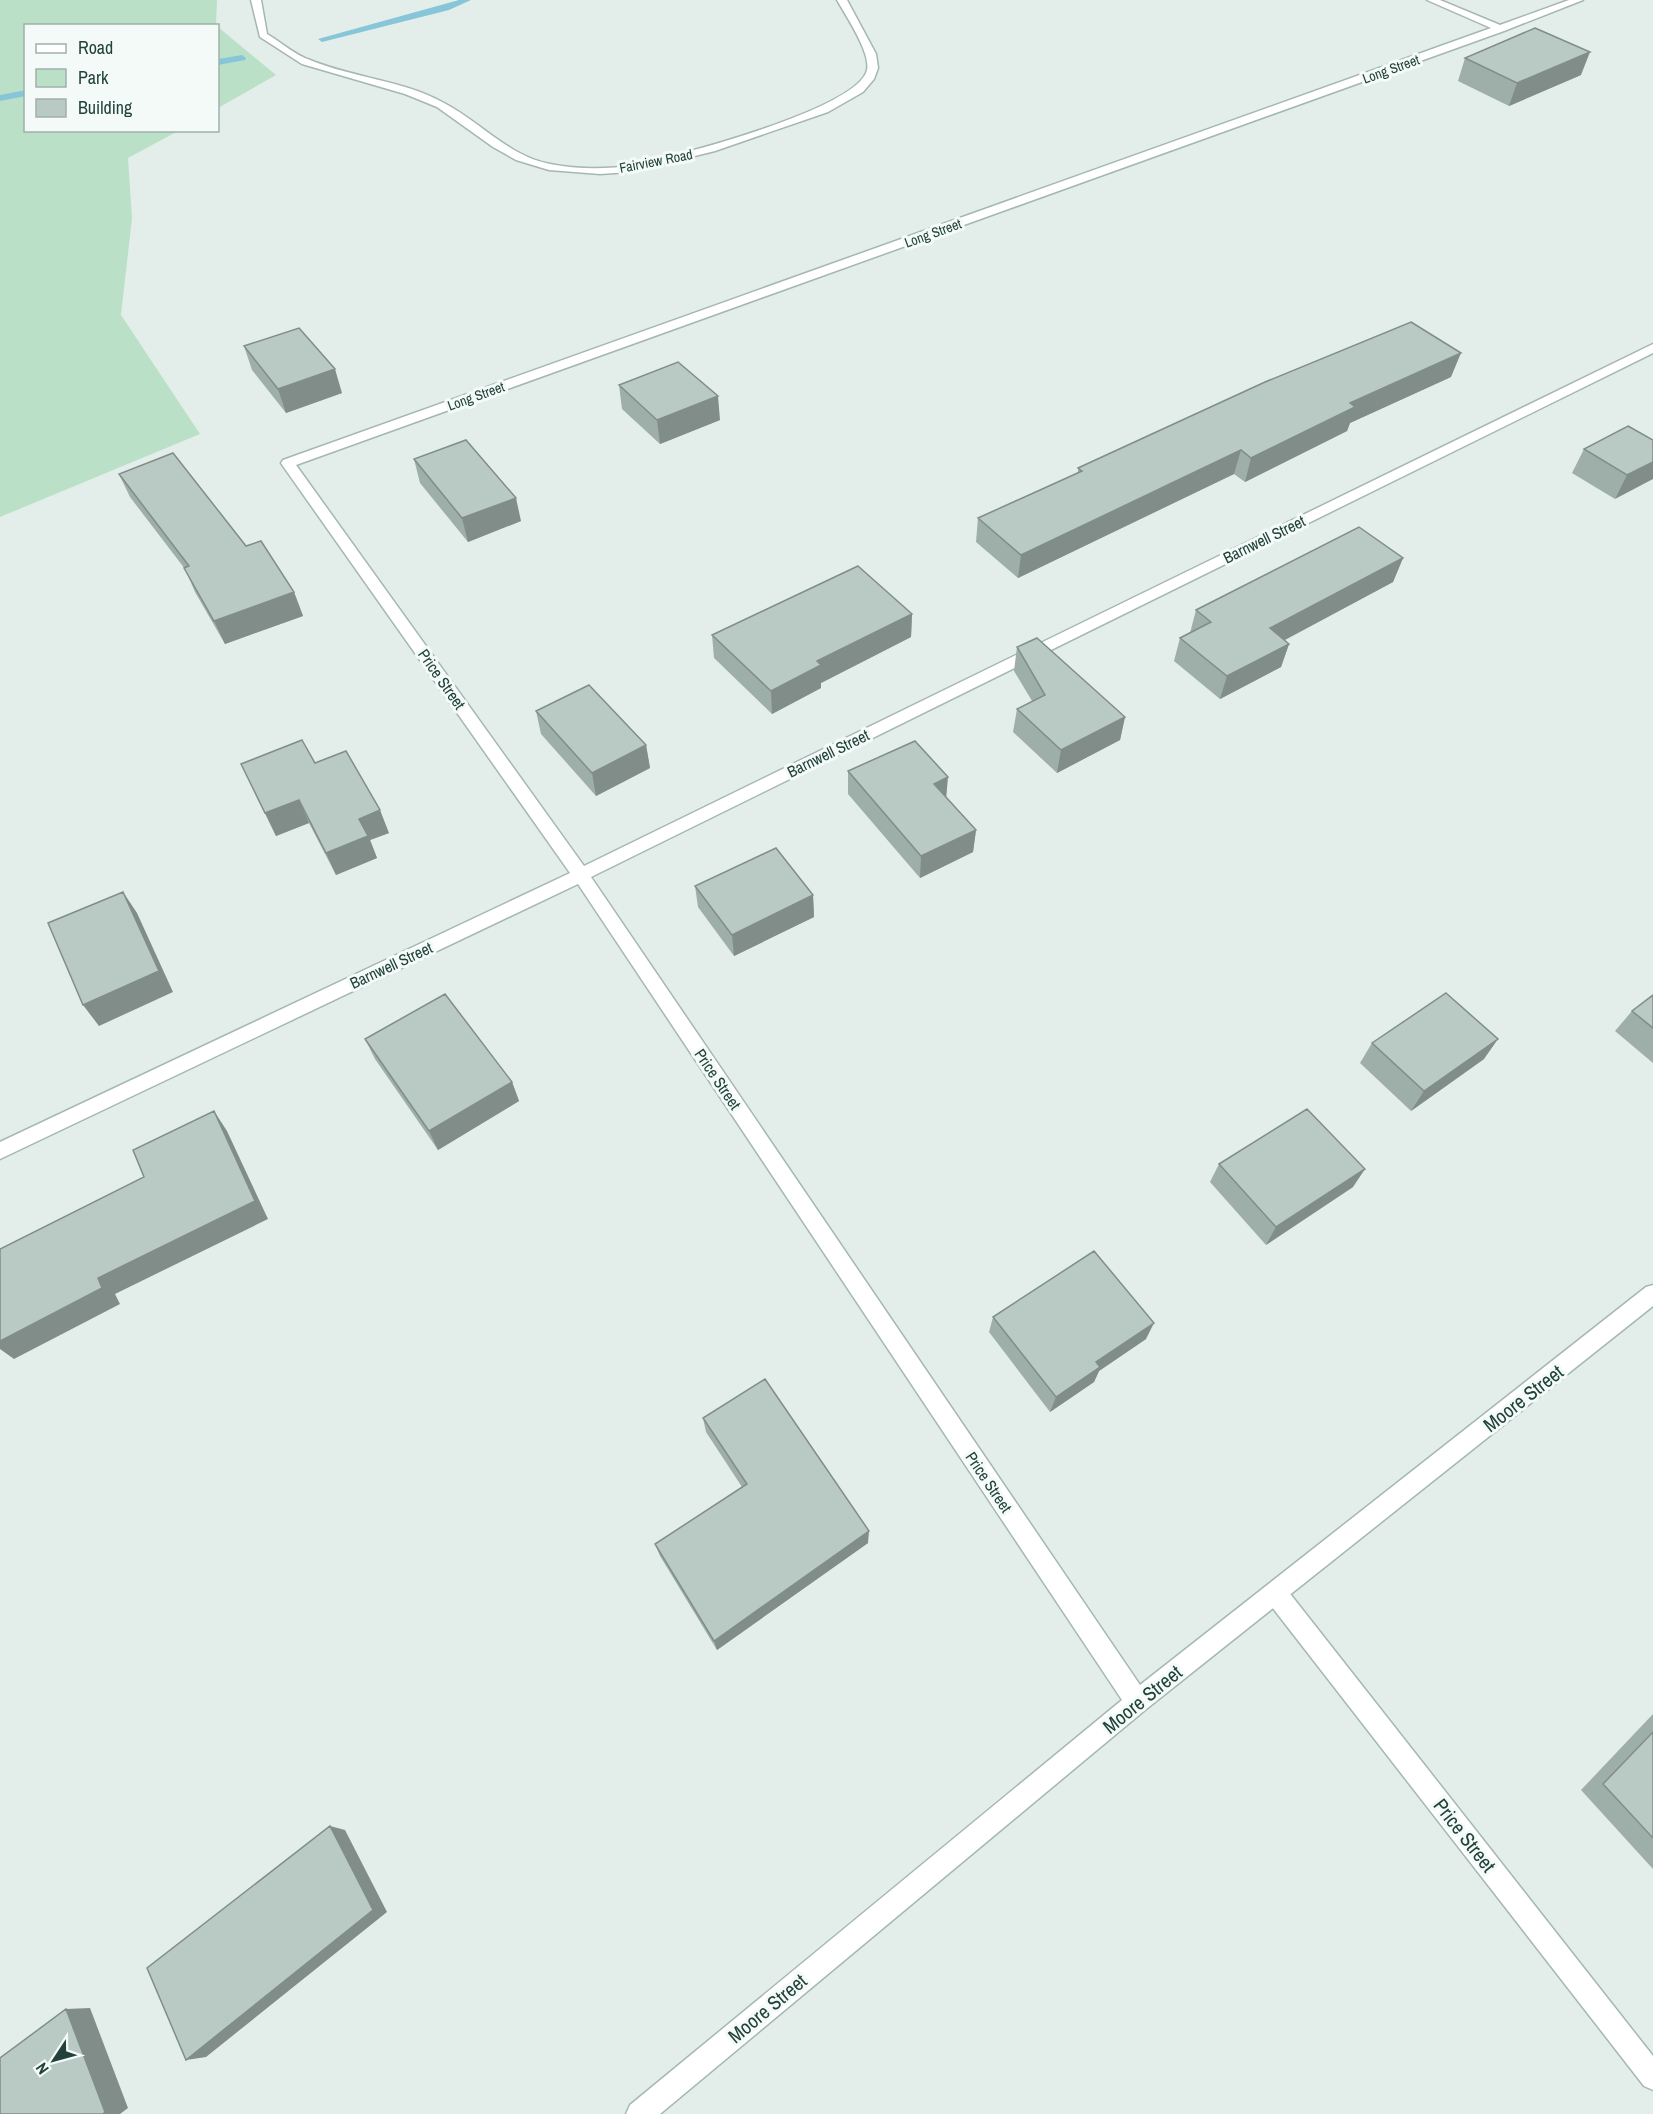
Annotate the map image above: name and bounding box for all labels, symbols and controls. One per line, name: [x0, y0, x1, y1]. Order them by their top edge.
legend: [24, 24, 219, 132]
text: Road: [78, 35, 113, 60]
street label: Long Street: [1360, 50, 1422, 88]
text: Park: [78, 65, 109, 90]
text: Building: [78, 95, 133, 120]
street label: Fairview Road: [618, 145, 694, 177]
street label: Long Street: [902, 214, 964, 252]
street label: Long Street: [445, 377, 507, 415]
street label: Barnwell Street: [1219, 509, 1309, 568]
street label: Price Street: [413, 644, 471, 714]
street label: Barnwell Street: [783, 723, 873, 782]
street label: Barnwell Street: [346, 936, 436, 994]
street label: Price Street: [690, 1044, 747, 1114]
street label: Moore Street: [1477, 1358, 1569, 1438]
street label: Price Street: [961, 1447, 1018, 1517]
street label: Moore Street: [1097, 1658, 1188, 1739]
street label: Price Street: [1428, 1793, 1503, 1878]
street label: Moore Street: [722, 1967, 812, 2049]
north arrow: [24, 2030, 84, 2090]
text: N: [30, 2059, 54, 2079]

